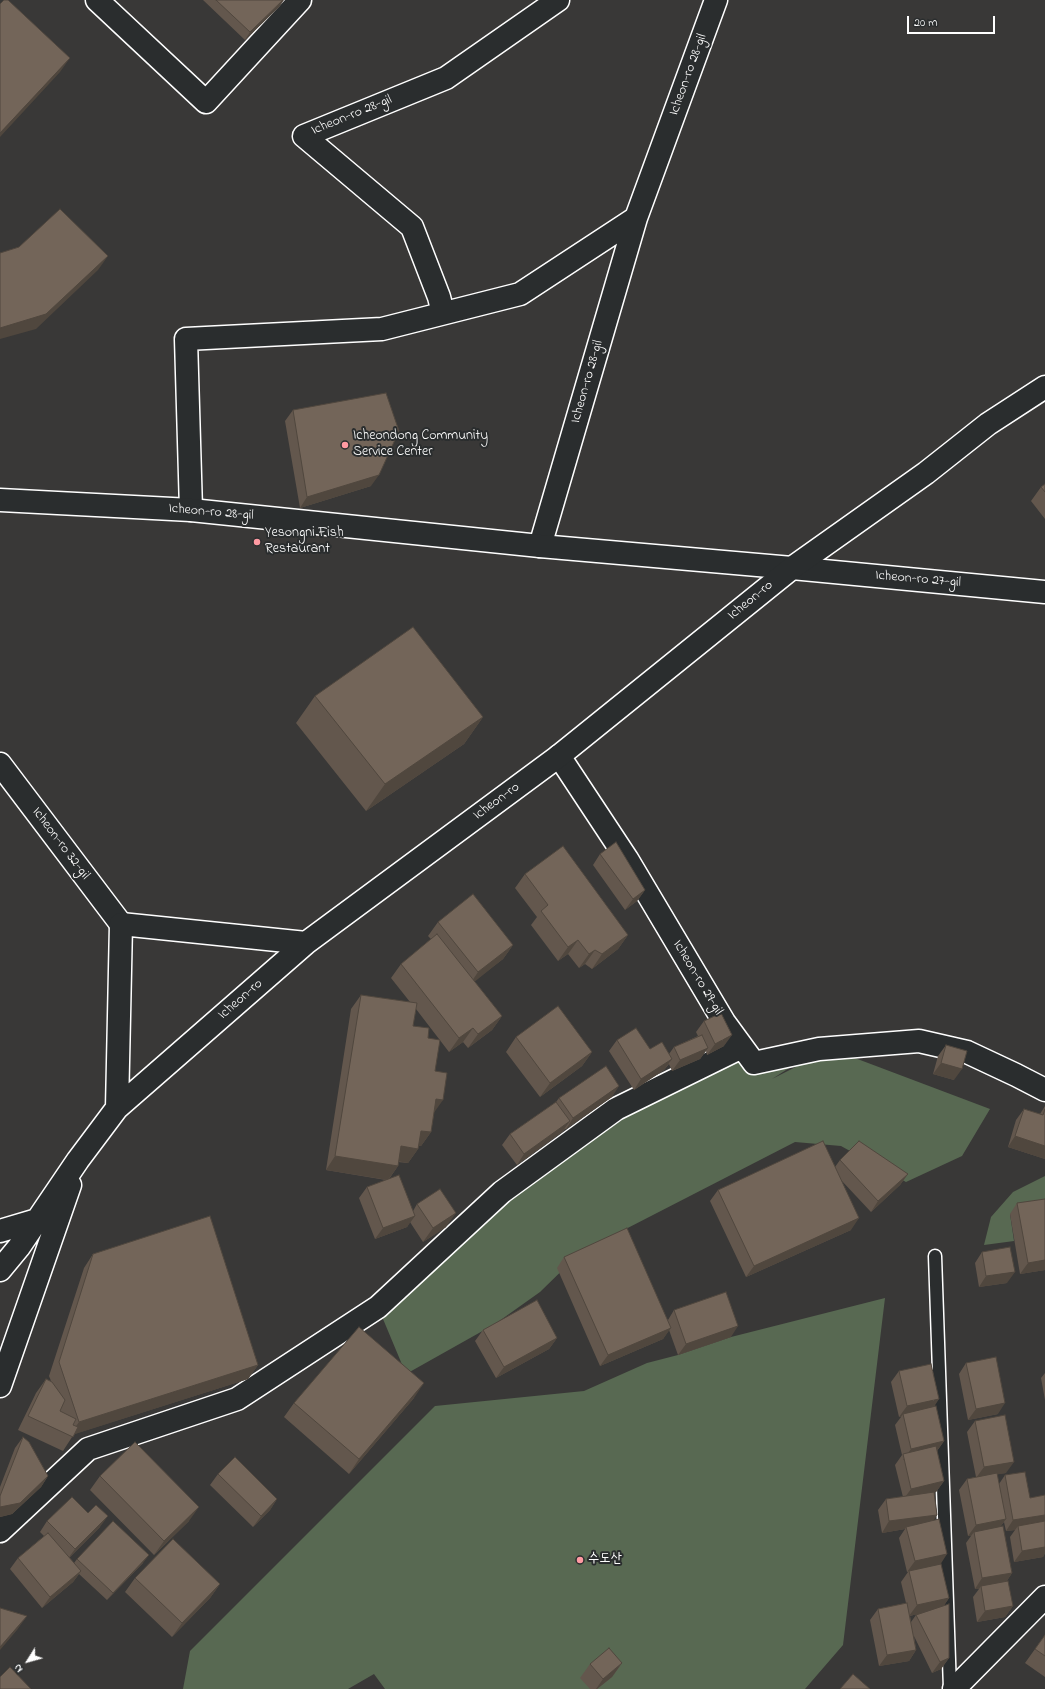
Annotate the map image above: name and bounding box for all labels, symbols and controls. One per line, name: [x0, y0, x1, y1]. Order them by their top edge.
scale bar: [909, 8, 997, 34]
text: 20 m: [914, 14, 937, 32]
street label: Icheon-ro 28-gil: [666, 32, 712, 118]
street label: Icheon-ro 28-gil: [309, 92, 395, 140]
street label: Icheon-ro 28-gil: [568, 339, 608, 425]
place label: Icheondong Community Service Center: [353, 429, 488, 462]
marker: Icheondong Community Service Center: [340, 440, 350, 450]
street label: Icheon-ro 28-gil: [168, 501, 254, 525]
place label: Yesongni Fish Restaurant: [265, 526, 344, 558]
marker: Yesongni Fish Restaurant: [252, 537, 262, 547]
street label: Icheon-ro 27-gil: [874, 568, 962, 592]
street label: Icheon-ro: [725, 578, 777, 624]
street label: Icheon-ro: [470, 779, 524, 825]
street label: Icheon-ro 32-gil: [27, 805, 93, 883]
street label: Icheon-ro 29-gil: [668, 937, 726, 1019]
street label: Icheon-ro: [215, 976, 267, 1024]
place label: 수도산: [588, 1552, 622, 1568]
marker: 수도산: [575, 1555, 585, 1565]
north arrow: [8, 1641, 48, 1681]
text: N: [10, 1660, 27, 1676]

